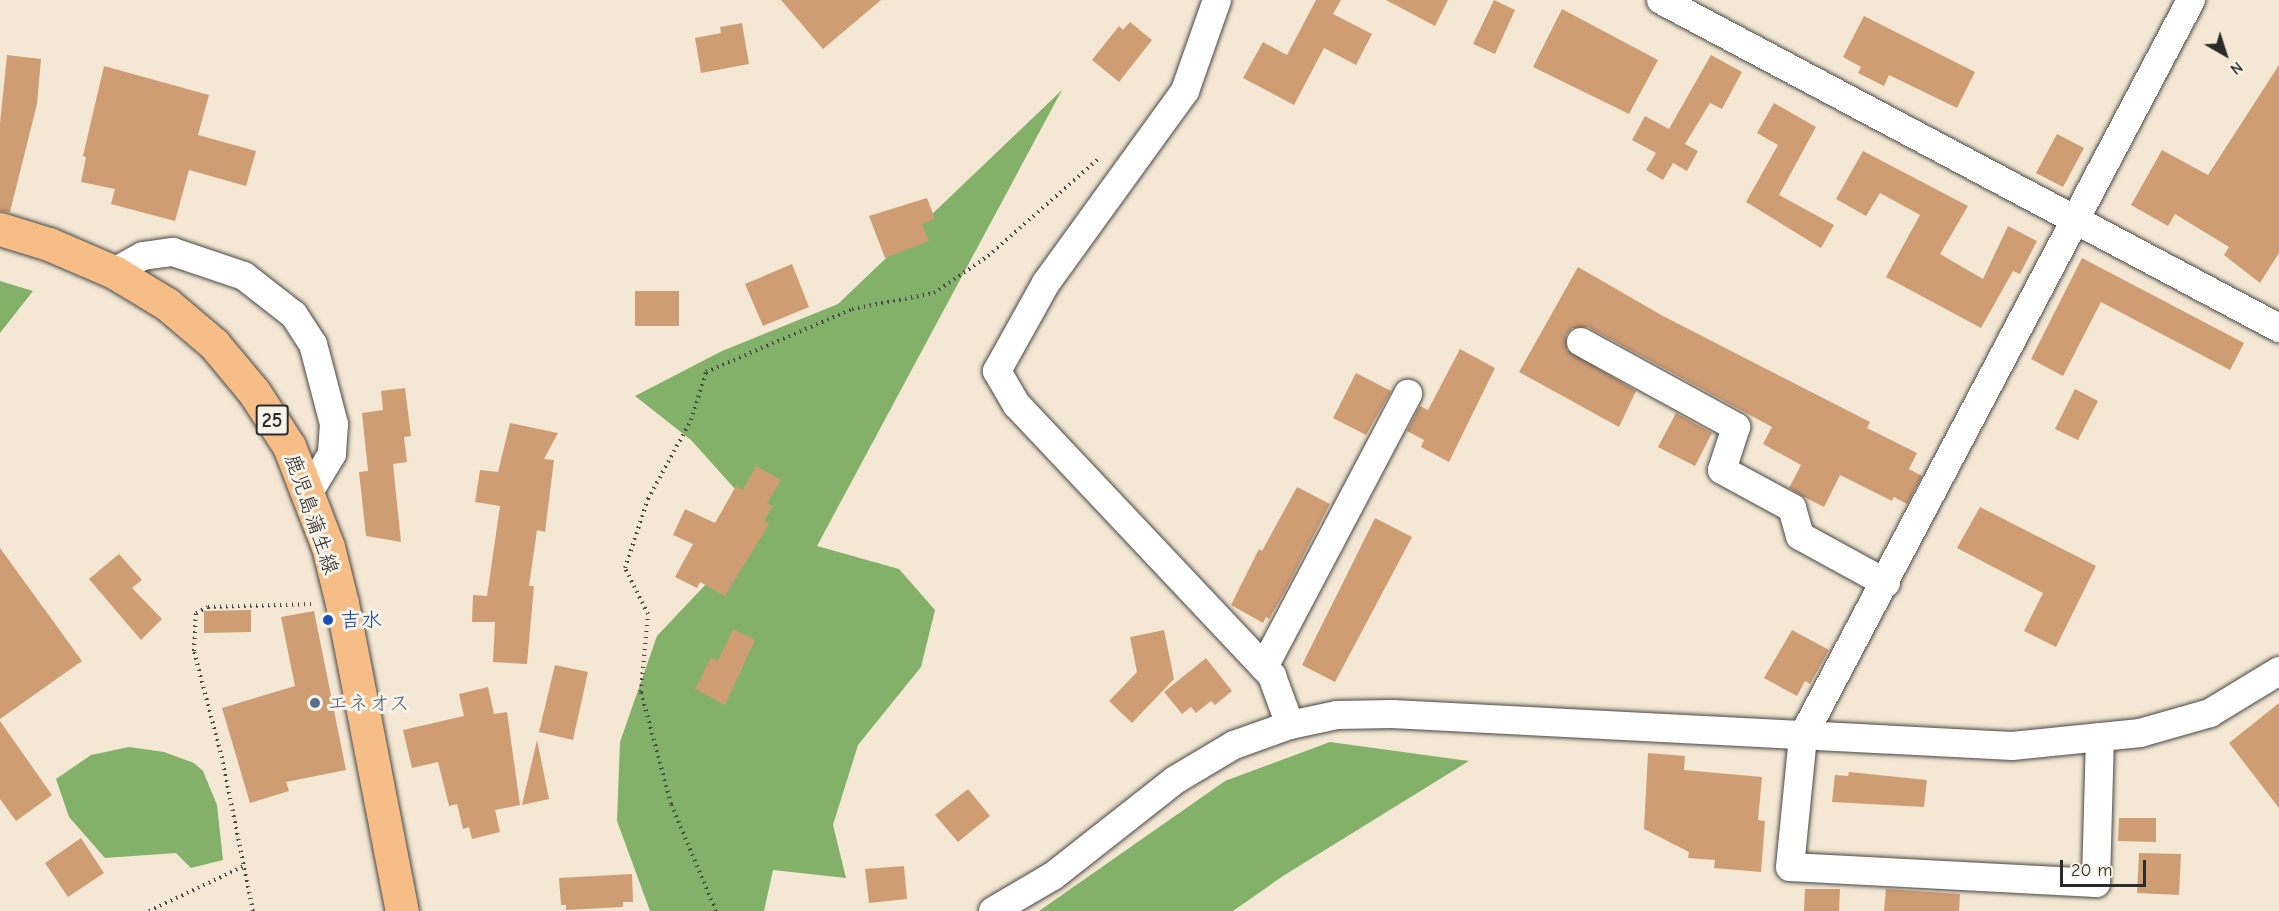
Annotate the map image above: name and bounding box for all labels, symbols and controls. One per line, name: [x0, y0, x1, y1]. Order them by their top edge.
north arrow: [2195, 24, 2255, 84]
text: N: [2227, 58, 2246, 78]
road number: 25: [256, 403, 288, 437]
street label: 鹿児島蒲生線: [280, 450, 344, 578]
place label: 吉水: [340, 607, 382, 633]
marker: 吉水: [321, 613, 335, 627]
place label: エネオス: [327, 690, 411, 716]
marker: エネオス: [308, 696, 322, 710]
scale bar: [2063, 848, 2148, 886]
text: 20 m: [2071, 860, 2112, 881]

